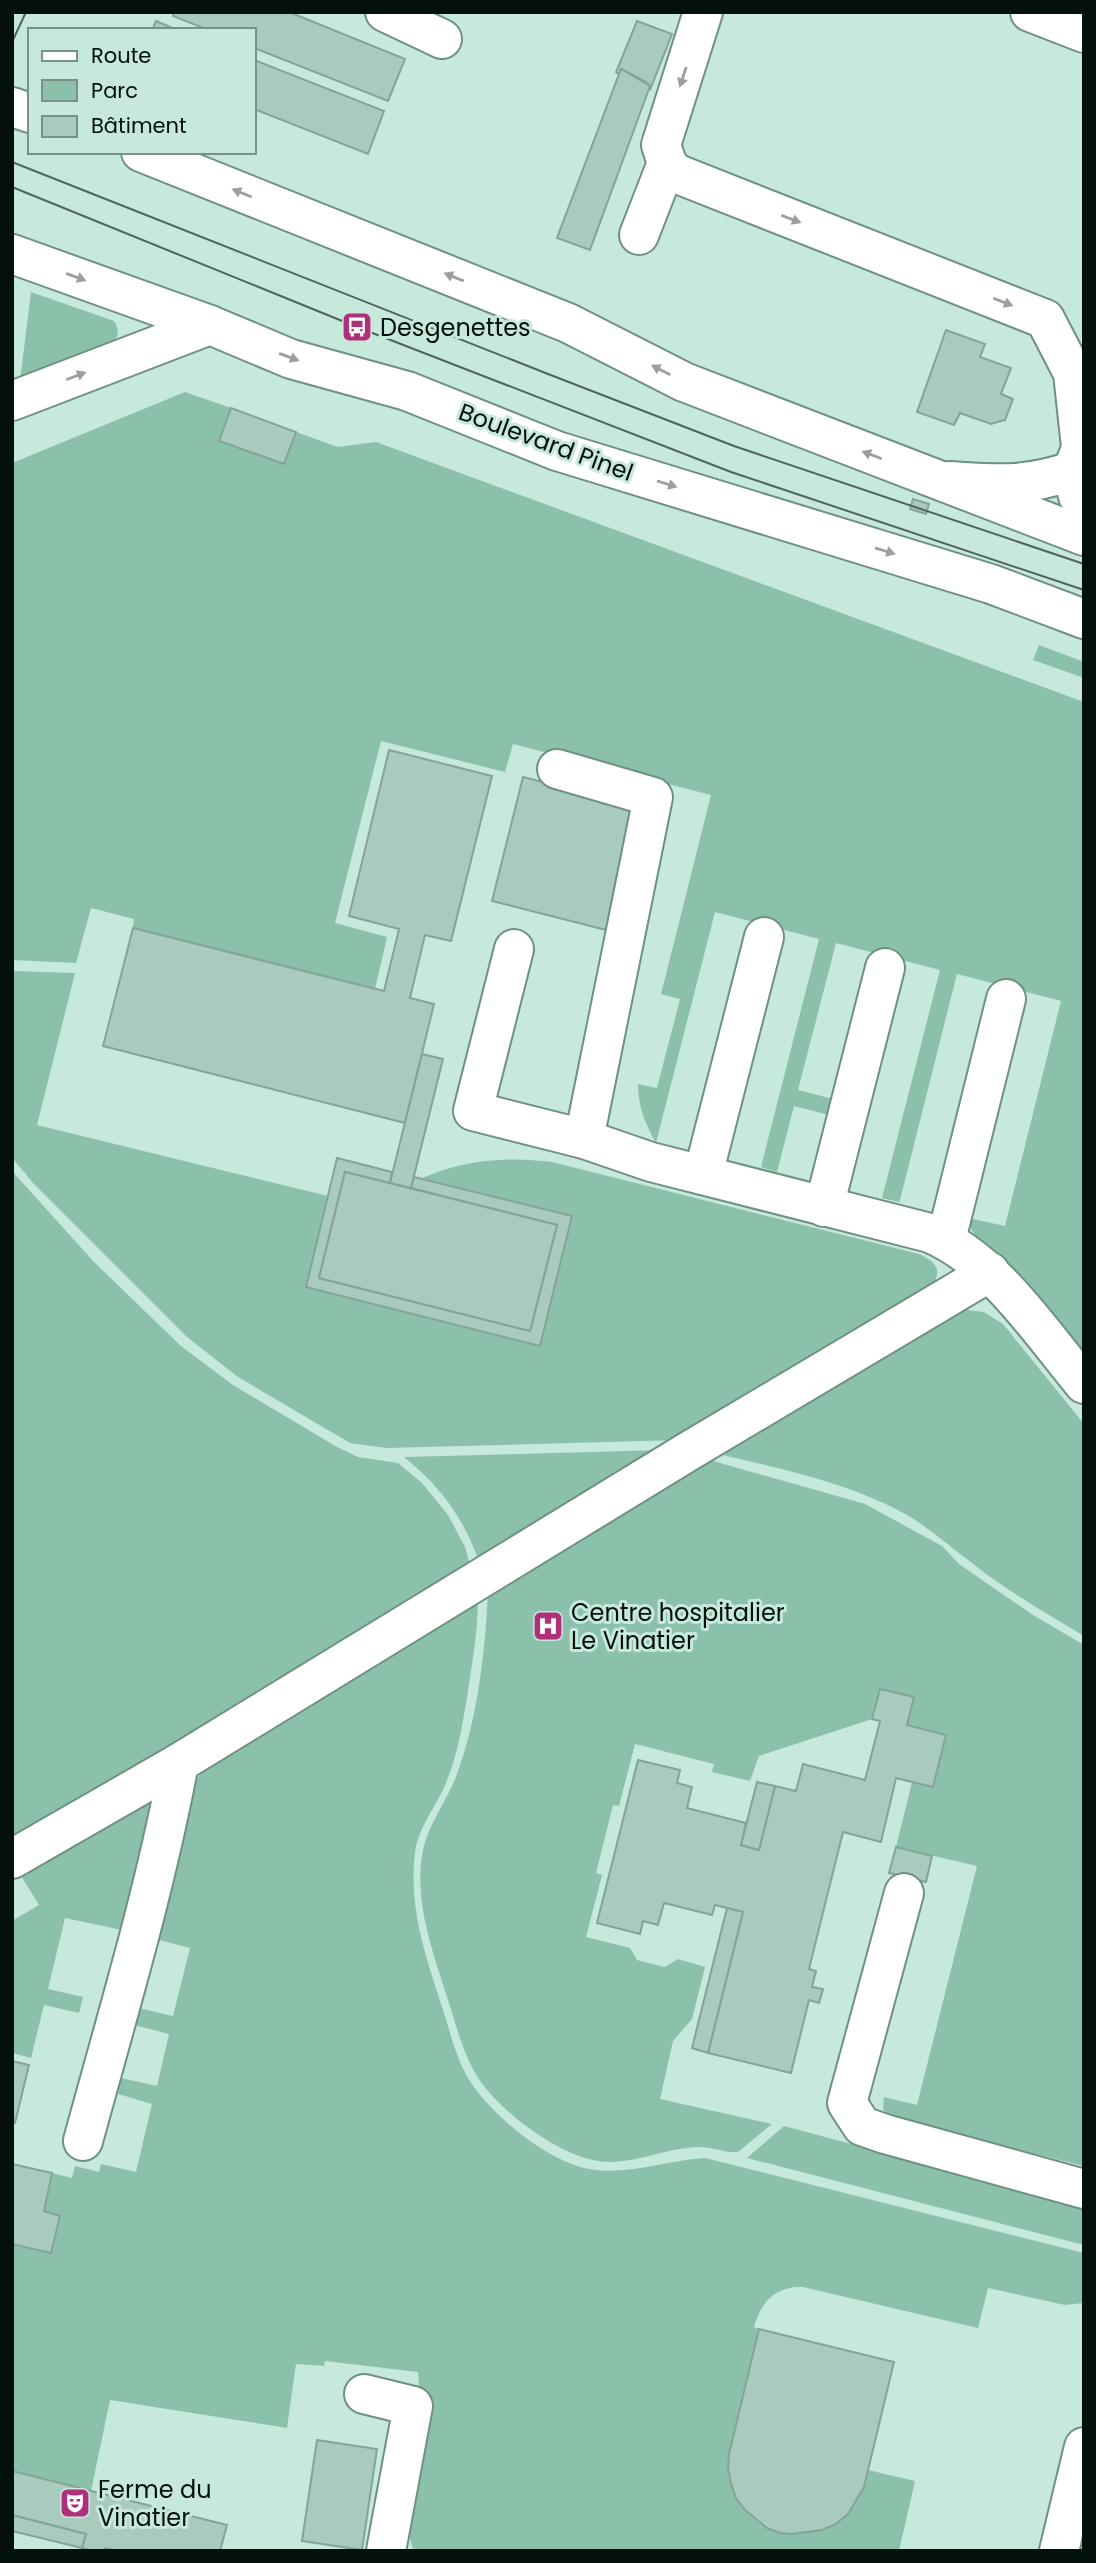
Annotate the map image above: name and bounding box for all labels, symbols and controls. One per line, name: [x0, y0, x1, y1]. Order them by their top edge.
legend: [28, 28, 256, 154]
text: Route: [91, 41, 151, 70]
one-way arrow: [677, 67, 687, 88]
text: Parc: [91, 76, 138, 105]
text: Bâtiment: [91, 111, 187, 140]
one-way arrow: [232, 187, 253, 198]
one-way arrow: [780, 214, 801, 225]
one-way arrow: [66, 272, 87, 283]
one-way arrow: [443, 272, 464, 283]
one-way arrow: [992, 297, 1013, 308]
bus stop icon: Desgenettes: [340, 310, 374, 344]
place label: Desgenettes: [380, 311, 531, 344]
one-way arrow: [279, 352, 300, 363]
one-way arrow: [651, 365, 671, 376]
one-way arrow: [65, 371, 86, 382]
street label: Boulevard Pinel: [454, 395, 638, 489]
one-way arrow: [861, 450, 882, 461]
one-way arrow: [657, 480, 678, 490]
one-way arrow: [874, 547, 895, 557]
place label: Centre hospitalier Le Vinatier: [571, 1596, 785, 1657]
hospital icon: Centre hospitalier Le Vinatier: [531, 1609, 565, 1643]
place label: Ferme du Vinatier: [98, 2473, 212, 2534]
theatre icon: Ferme du Vinatier: [58, 2486, 92, 2520]

